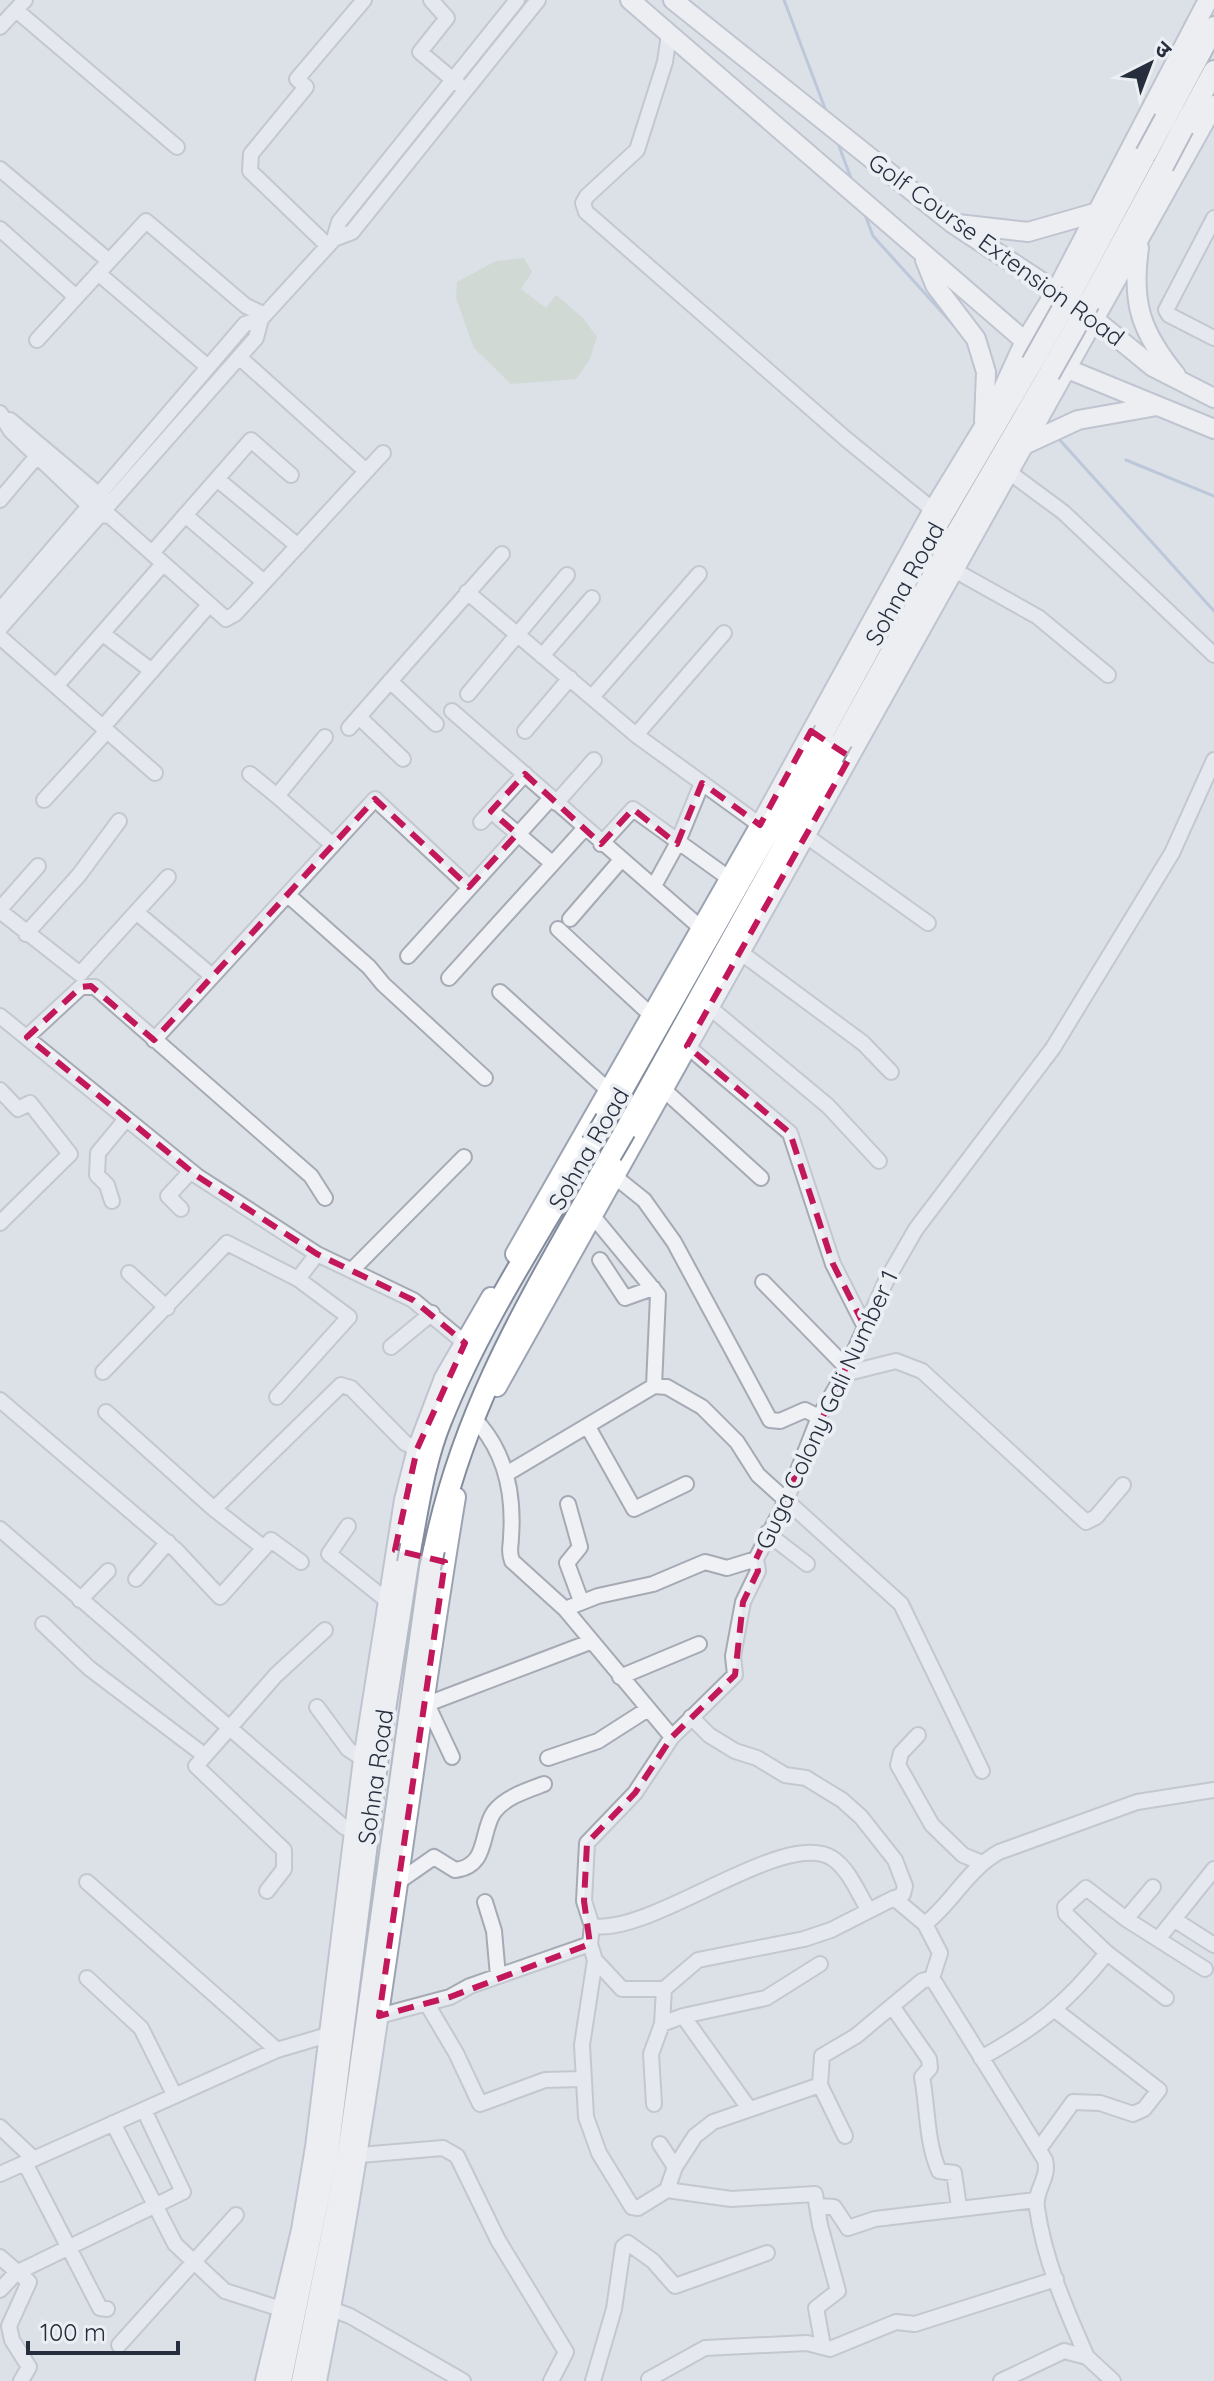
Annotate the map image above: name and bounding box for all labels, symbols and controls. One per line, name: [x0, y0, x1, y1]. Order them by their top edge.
north arrow: [1110, 24, 1190, 104]
text: उ: [1149, 34, 1178, 65]
street label: Golf Course Extension Road: [863, 146, 1130, 352]
street label: Sohna Road: [858, 517, 950, 650]
street label: Sohna Road: [541, 1082, 635, 1215]
street label: Guga Colony Gali Number 1: [748, 1265, 904, 1554]
street label: Sohna Road: [351, 1707, 399, 1846]
scale bar: [28, 2305, 178, 2355]
text: 100 m: [40, 2317, 106, 2347]

